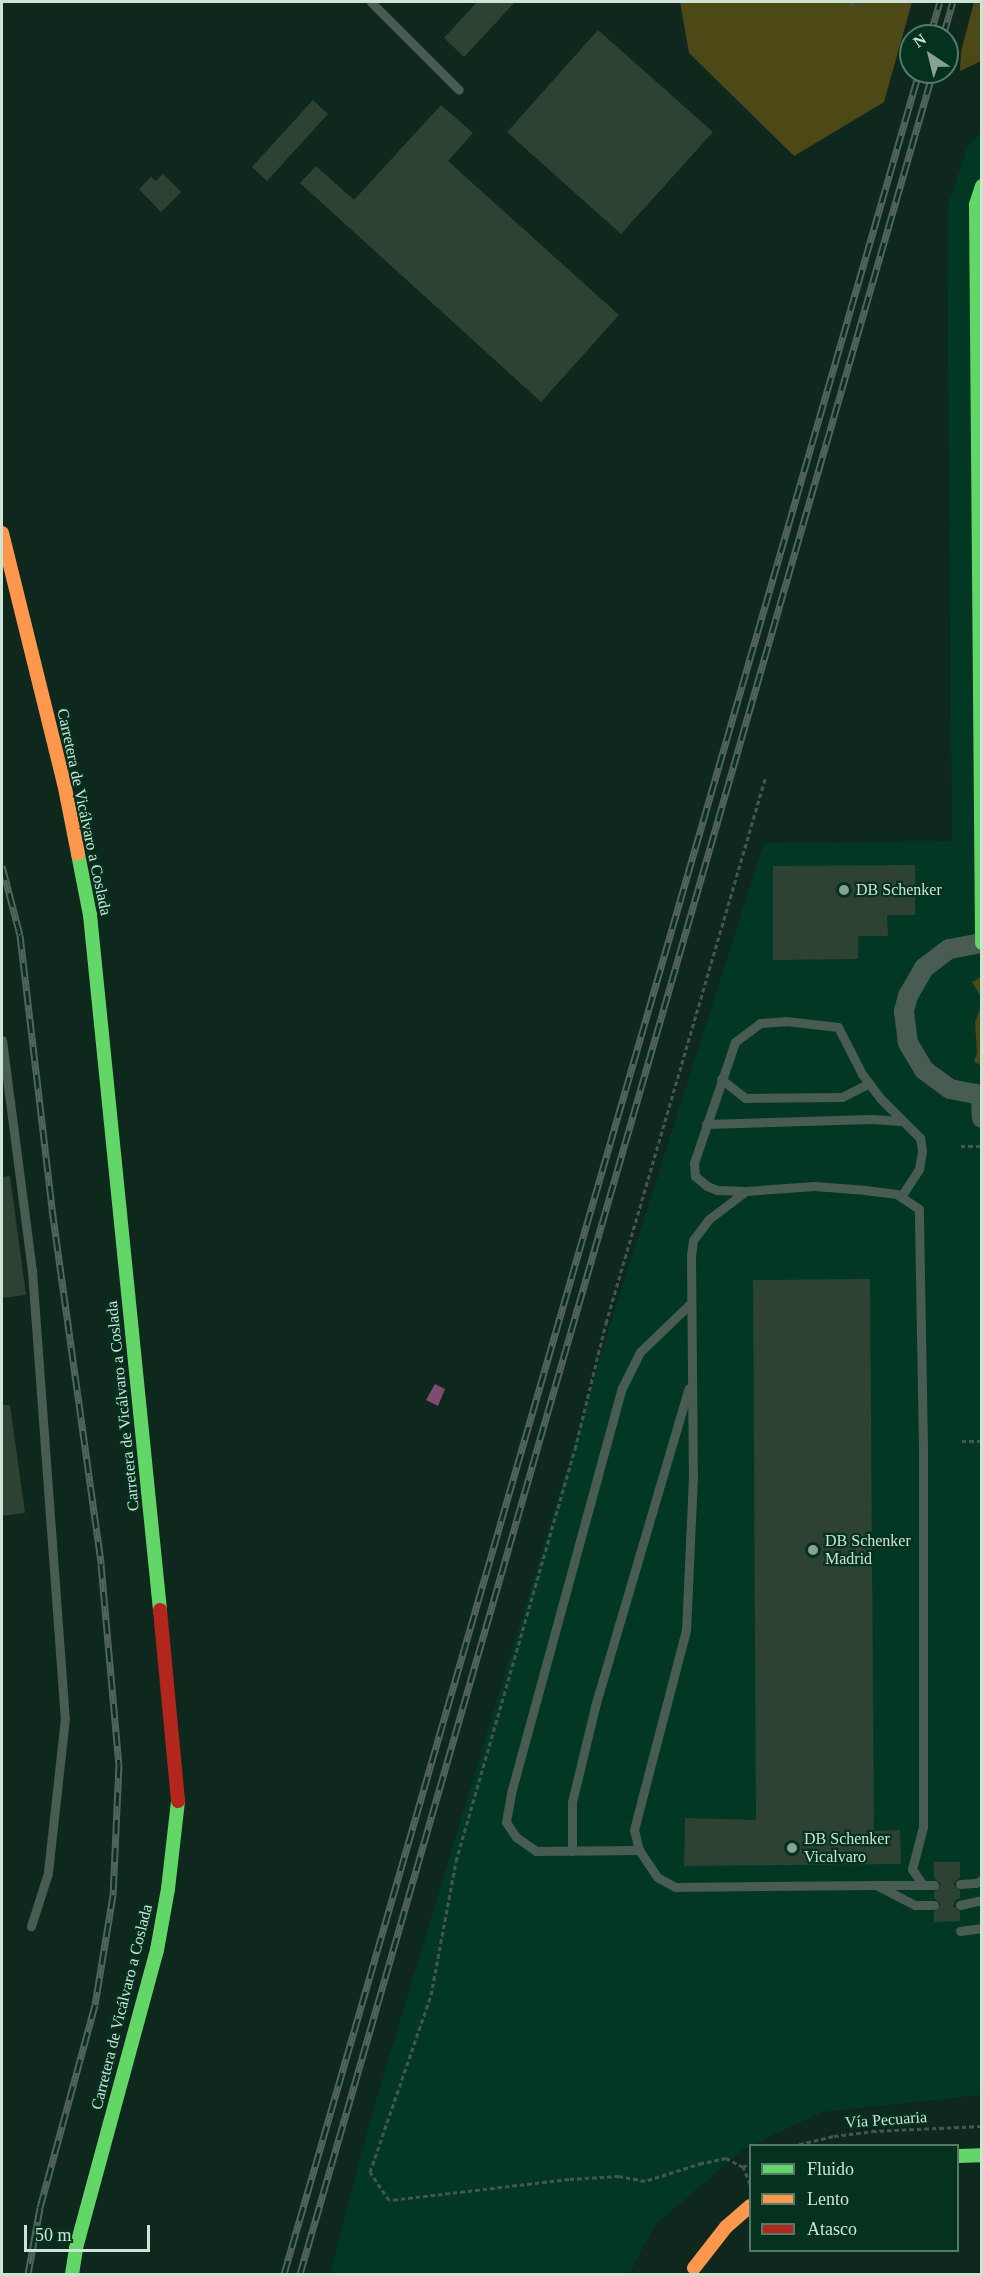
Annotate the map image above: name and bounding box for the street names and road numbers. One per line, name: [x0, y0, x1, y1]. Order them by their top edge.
street label: Carretera de Vicálvaro a Coslada: [53, 707, 115, 917]
street label: Carretera de Vicálvaro a Coslada: [102, 1300, 144, 1512]
street label: Carretera de Vicálvaro a Coslada: [87, 1902, 157, 2112]
street label: Vía Pecuaria: [844, 2108, 928, 2132]

